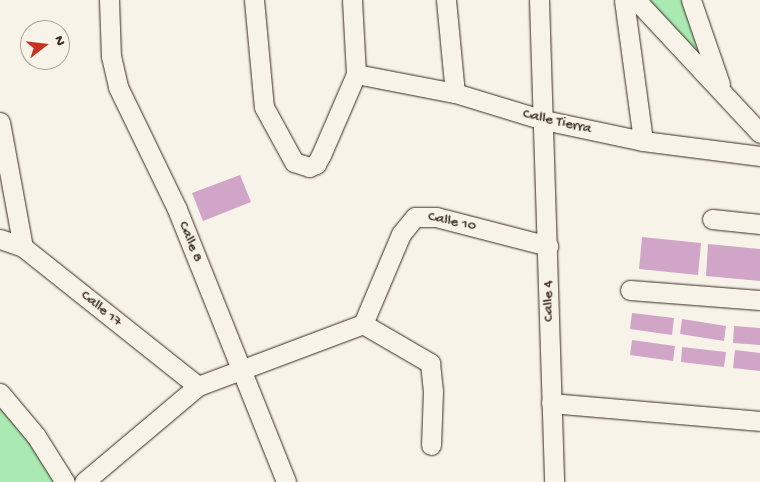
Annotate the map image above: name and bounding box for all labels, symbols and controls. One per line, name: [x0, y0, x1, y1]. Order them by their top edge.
north arrow: [20, 20, 70, 70]
text: N: [50, 34, 68, 48]
street label: Calle Tierra: [521, 105, 593, 139]
street label: Calle 10: [426, 208, 478, 236]
street label: Calle 8: [174, 219, 206, 265]
street label: Calle 4: [540, 280, 558, 322]
street label: Calle 17: [77, 287, 125, 331]

